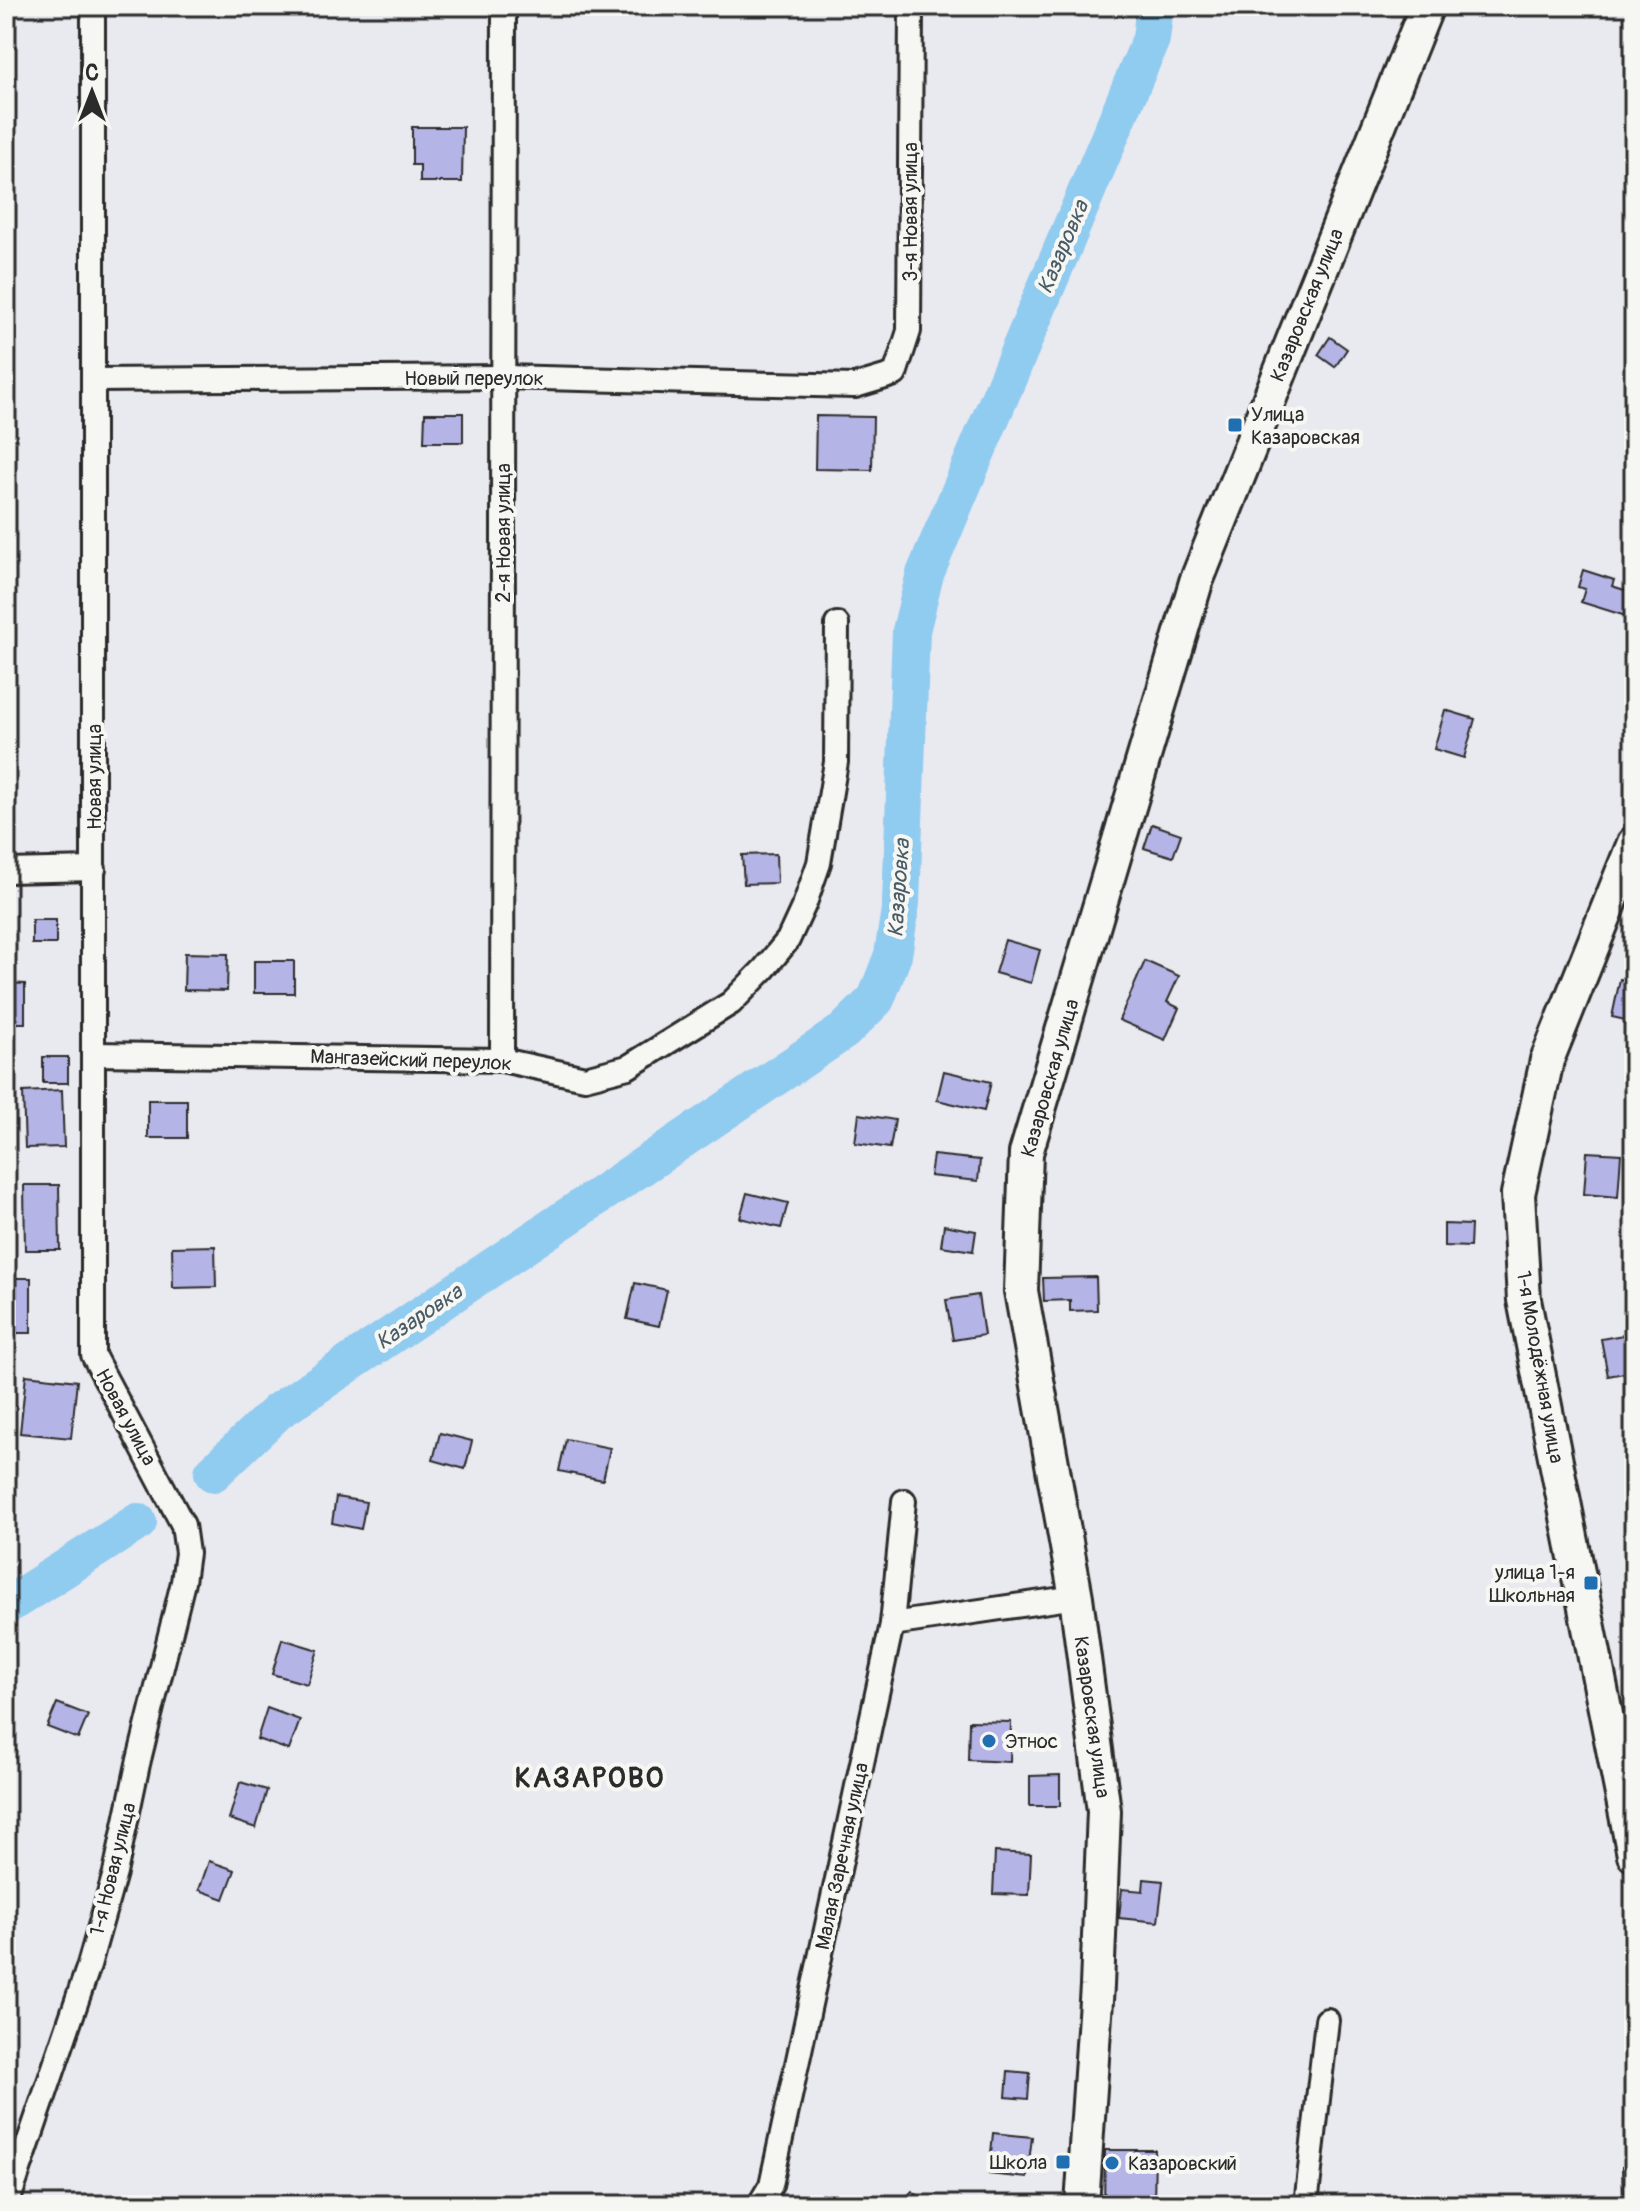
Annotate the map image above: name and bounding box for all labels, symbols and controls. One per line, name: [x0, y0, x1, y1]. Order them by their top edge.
north arrow: [52, 52, 132, 132]
text: С: [85, 59, 99, 87]
street label: 3-я Новая улица: [898, 142, 923, 282]
water label: Казаровка: [1031, 195, 1096, 298]
street label: Казаровская улица: [1265, 225, 1349, 385]
street label: Новый переулок: [404, 366, 544, 391]
place label: Улица Казаровская: [1251, 402, 1360, 450]
marker: Улица Казаровская: [1226, 416, 1244, 434]
street label: 2-я Новая улица: [491, 463, 516, 603]
street label: Новая улица: [82, 724, 107, 830]
water label: Казаровка: [882, 836, 917, 938]
street label: Казаровская улица: [1016, 996, 1084, 1160]
street label: Мангазейский переулок: [310, 1044, 512, 1076]
street label: 1-я Молодёжная улица: [1511, 1269, 1569, 1465]
water label: Казаровка: [370, 1277, 469, 1356]
street label: Новая улица: [90, 1364, 162, 1470]
place label: улица 1-я Школьная: [1489, 1560, 1575, 1608]
marker: улица 1-я Школьная: [1582, 1574, 1600, 1592]
street label: Казаровская улица: [1068, 1635, 1116, 1799]
place label: Этнос: [1005, 1729, 1058, 1754]
marker: Этнос: [980, 1732, 998, 1750]
street label: Малая Заречная улица: [810, 1760, 874, 1952]
district label: КАЗАРОВО: [515, 1761, 665, 1796]
street label: 1-я Новая улица: [84, 1800, 142, 1938]
place label: Школа: [990, 2150, 1047, 2175]
place label: Казаровский: [1128, 2151, 1237, 2176]
marker: Школа: [1054, 2153, 1072, 2171]
marker: Казаровский: [1103, 2154, 1121, 2172]

